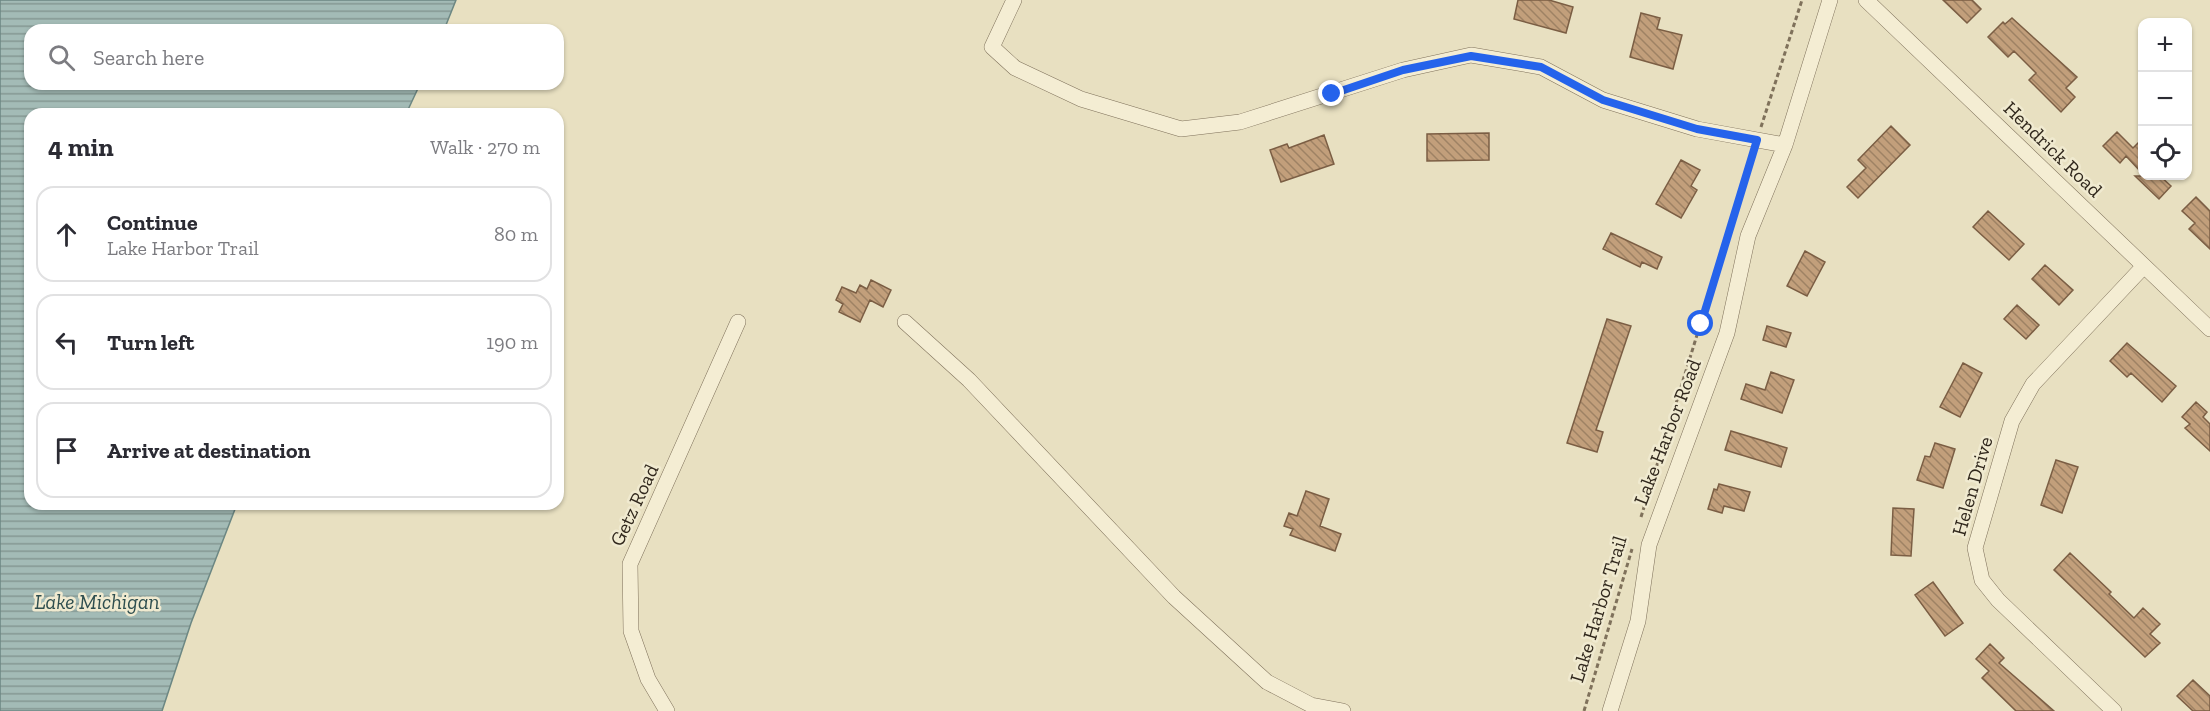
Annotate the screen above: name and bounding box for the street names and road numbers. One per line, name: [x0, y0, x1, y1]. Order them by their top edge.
street label: Hendrick Road: [1999, 96, 2107, 202]
street label: Lake Harbor Road: [1628, 356, 1706, 508]
street label: Helen Drive: [1946, 434, 1998, 538]
street label: Getz Road: [605, 460, 663, 550]
street label: Lake Harbor Trail: [1564, 533, 1632, 685]

